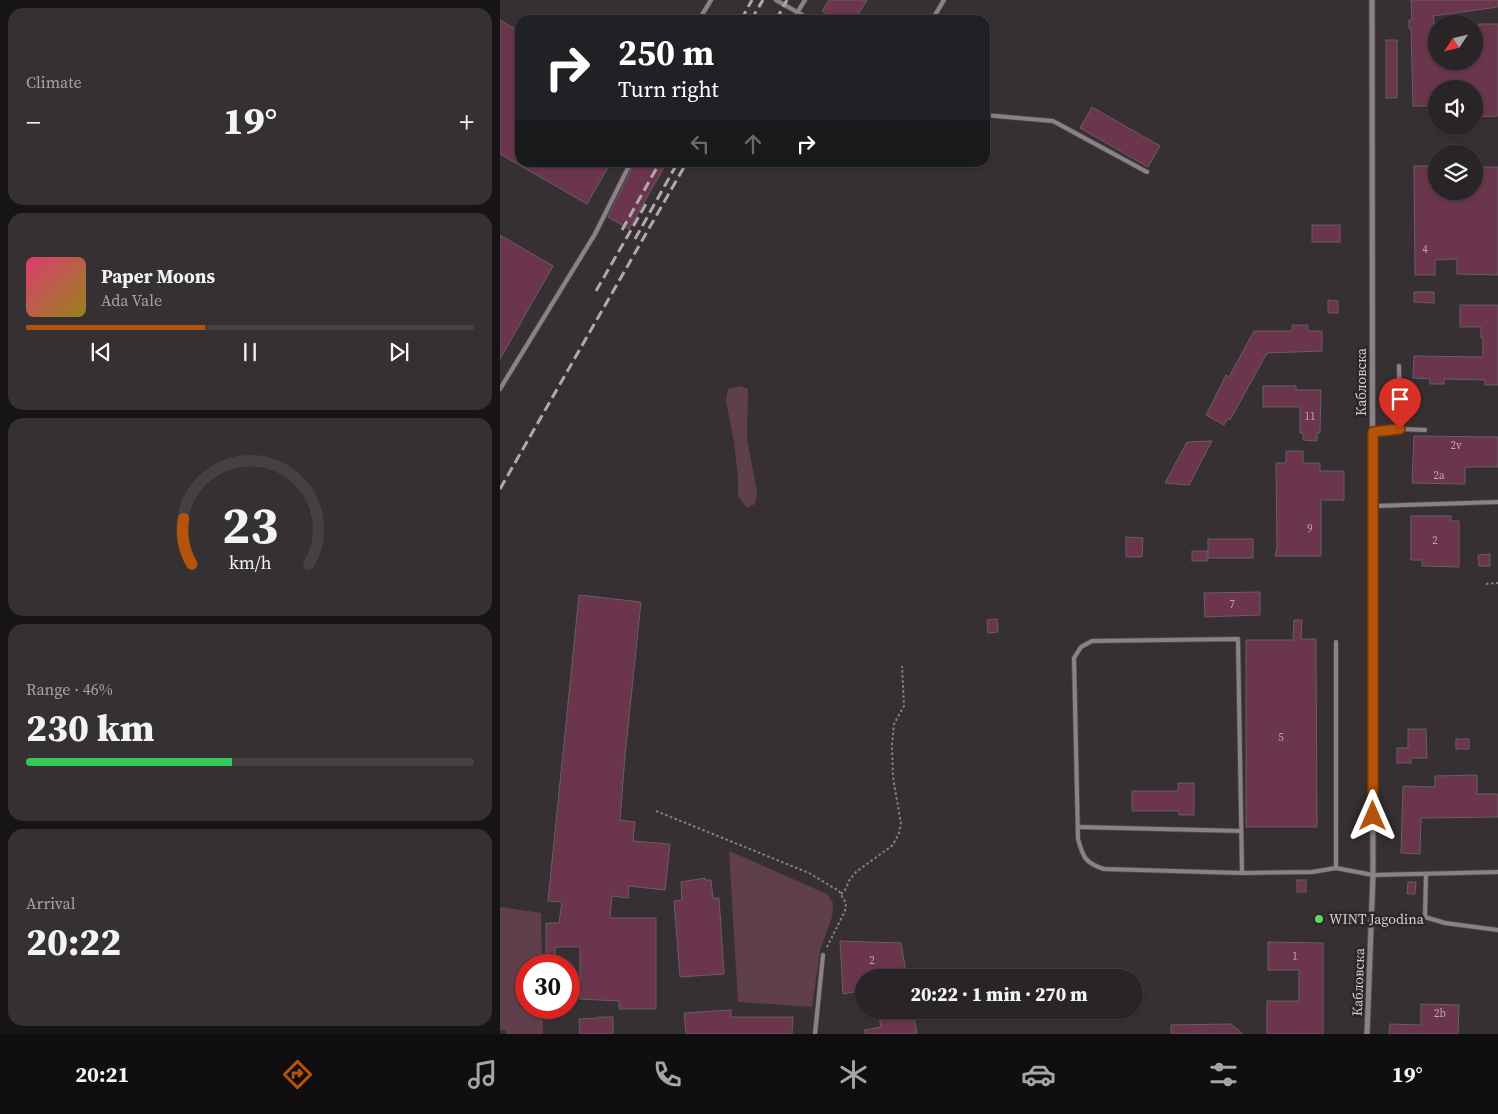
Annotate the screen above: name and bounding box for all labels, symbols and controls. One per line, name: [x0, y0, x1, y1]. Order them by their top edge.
north arrow: [1428, 15, 1482, 70]
map controls: [1428, 15, 1483, 200]
text: 250 m: [618, 29, 714, 77]
icon: right: [535, 35, 600, 100]
text: Climate: [26, 71, 82, 93]
text: Turn right: [618, 74, 719, 104]
button: sound: [1428, 80, 1483, 135]
text: 19°: [223, 95, 277, 147]
text: −: [26, 103, 41, 141]
text: +: [459, 103, 474, 141]
icon: left: [686, 130, 714, 158]
icon: ahead: [739, 130, 767, 158]
icon: right: [792, 130, 820, 158]
button: layers: [1428, 145, 1483, 200]
house number: 4: [1422, 242, 1428, 257]
text: Paper Moons: [101, 263, 215, 289]
text: Ada Vale: [101, 289, 162, 311]
icon: previous: [87, 338, 115, 366]
icon: pause: [236, 338, 264, 366]
icon: next: [385, 338, 413, 366]
street label: Кабловска: [1351, 347, 1371, 416]
pin: [1379, 378, 1421, 429]
icon: arrive: [1386, 385, 1414, 413]
house number: 11: [1305, 409, 1316, 424]
house number: 2v: [1450, 438, 1462, 453]
house number: 2a: [1433, 468, 1445, 483]
text: 23: [222, 489, 278, 560]
house number: 9: [1307, 521, 1313, 536]
house number: 2: [1432, 533, 1438, 548]
text: km/h: [229, 550, 272, 575]
house number: 7: [1229, 597, 1235, 612]
text: Range · 46%: [26, 678, 113, 700]
text: 230 km: [26, 702, 154, 754]
house number: 5: [1278, 730, 1284, 745]
position arrow: [1346, 789, 1398, 841]
text: Arrival: [26, 892, 75, 914]
place label: WINT Jagodina: [1329, 909, 1425, 929]
marker: WINT Jagodina: [1313, 913, 1325, 925]
text: 20:22: [26, 916, 121, 968]
street label: Кабловска: [1347, 947, 1369, 1016]
house number: 1: [1292, 949, 1298, 964]
house number: 2: [869, 953, 875, 968]
speed limit sign: 30: [515, 954, 580, 1019]
text: 20:22 · 1 min · 270 m: [910, 981, 1088, 1007]
house number: 2b: [1434, 1006, 1446, 1021]
icon: directions: [280, 1057, 315, 1092]
icon: music: [465, 1057, 500, 1092]
icon: phone: [650, 1057, 685, 1092]
icon: climate: [836, 1057, 871, 1092]
icon: car: [1021, 1057, 1056, 1092]
icon: filters: [1206, 1057, 1241, 1092]
text: 20:21: [75, 1059, 129, 1089]
text: 19°: [1392, 1059, 1423, 1089]

